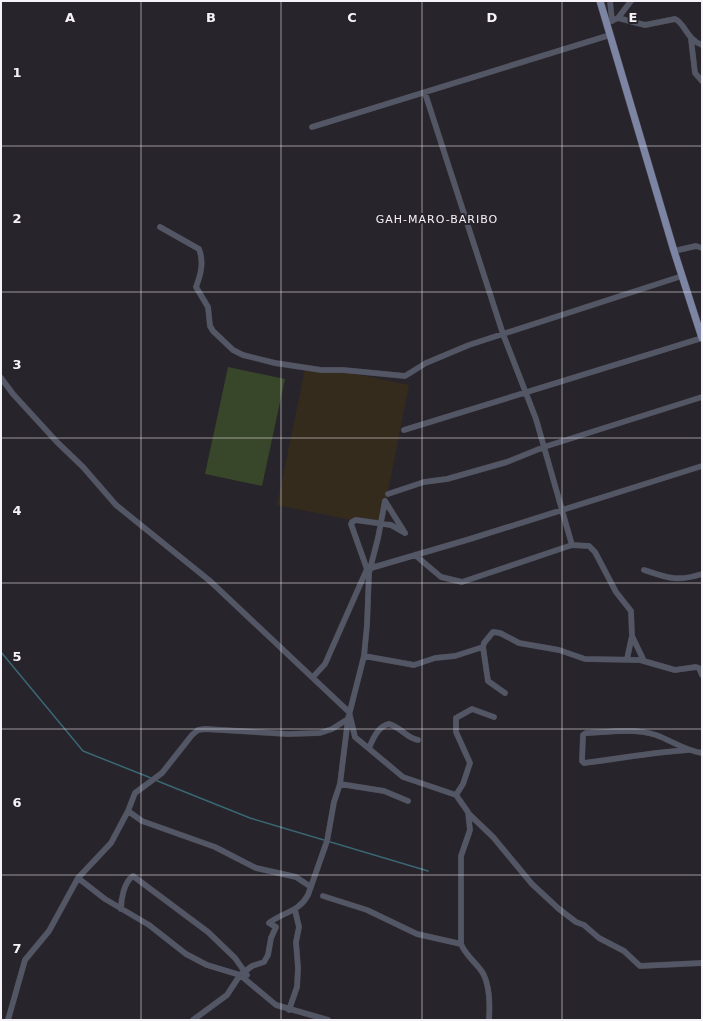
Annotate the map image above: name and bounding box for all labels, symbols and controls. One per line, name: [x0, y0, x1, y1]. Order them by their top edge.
text: A: [65, 10, 75, 25]
text: B: [206, 10, 216, 25]
text: C: [347, 10, 357, 25]
text: D: [487, 10, 498, 25]
text: E: [629, 10, 637, 25]
text: 1: [12, 65, 22, 80]
text: 2: [12, 211, 22, 226]
district label: GAH-MARO-BARIBO: [376, 213, 498, 226]
text: 3: [12, 357, 22, 372]
text: 4: [12, 503, 22, 518]
text: 5: [12, 649, 22, 664]
text: 6: [12, 795, 22, 810]
text: 7: [12, 941, 22, 956]

